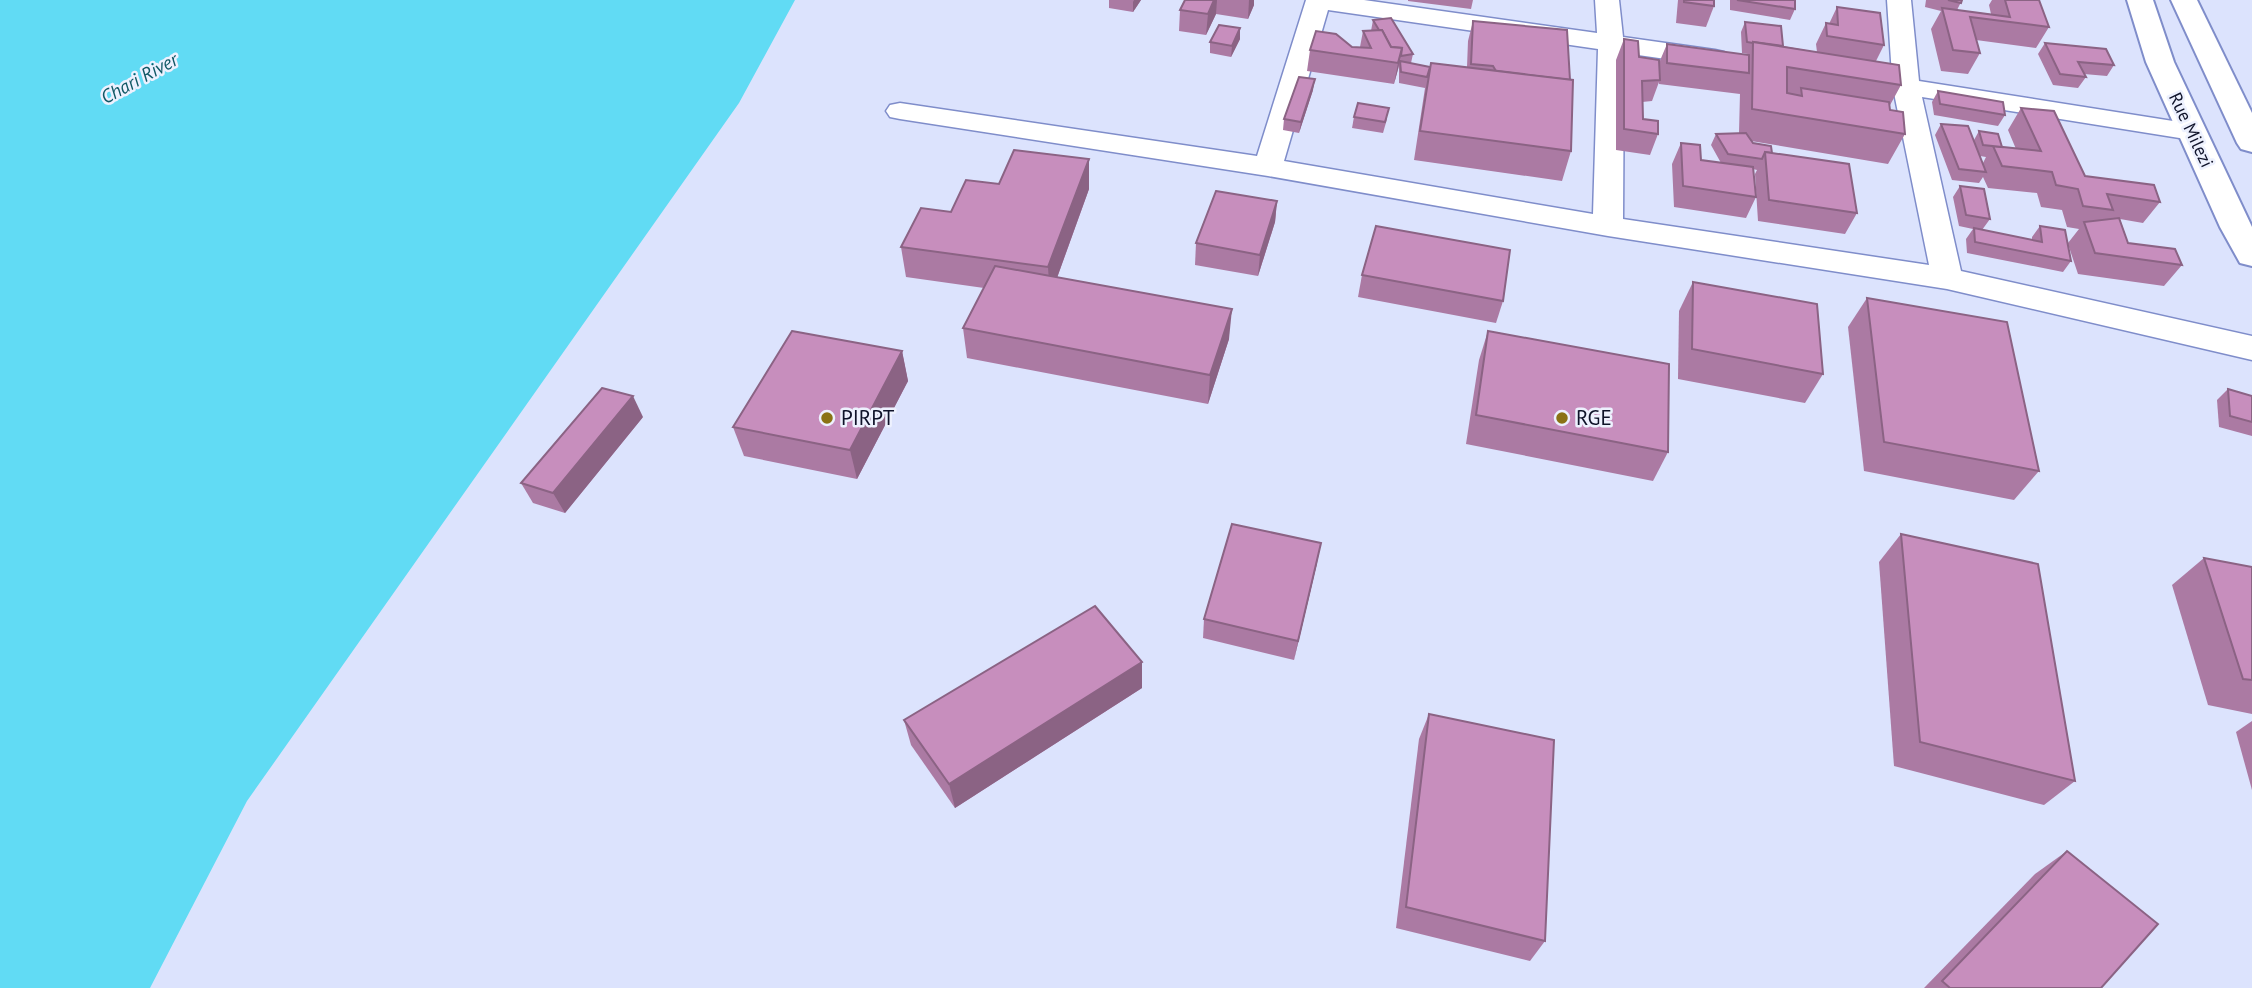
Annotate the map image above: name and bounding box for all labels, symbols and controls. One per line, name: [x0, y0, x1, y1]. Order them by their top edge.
water label: Chari River: [96, 46, 183, 109]
street label: Rue Milezi: [2164, 89, 2219, 171]
place label: PIRPT: [841, 404, 895, 431]
place label: RGE: [1576, 404, 1612, 431]
marker: PIRPT: [819, 410, 835, 426]
marker: RGE: [1554, 410, 1570, 426]

